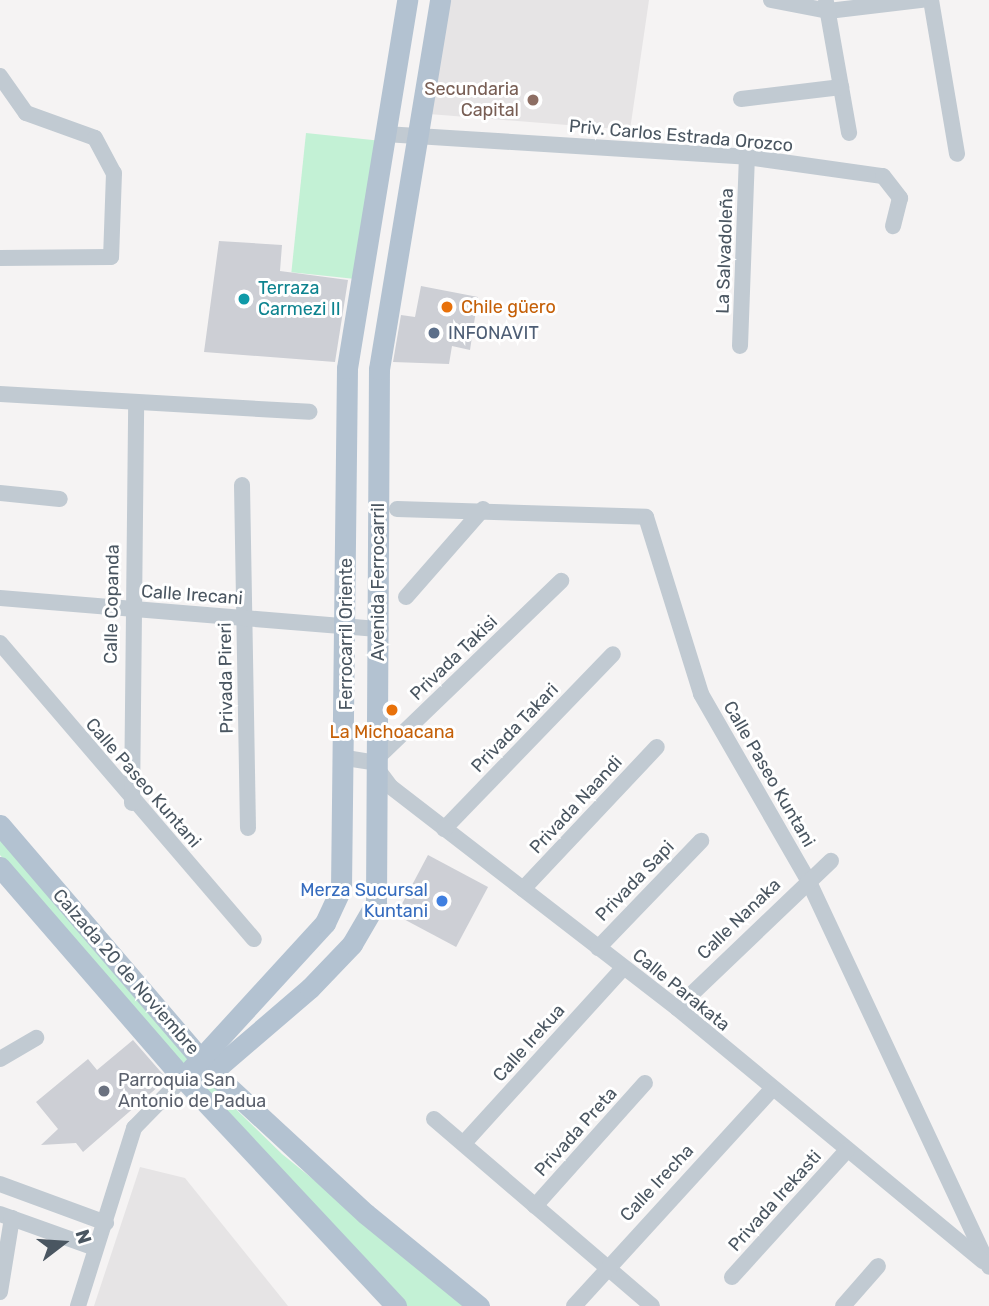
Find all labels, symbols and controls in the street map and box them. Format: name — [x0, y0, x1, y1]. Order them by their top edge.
place label: Secundaria Capital — [424, 79, 519, 122]
marker: Secundaria Capital — [525, 92, 541, 108]
street label: Priv. Carlos Estrada Orozco — [568, 115, 794, 157]
street label: La Salvadoleña — [712, 188, 738, 314]
place label: Terraza Carmezi II — [258, 278, 341, 320]
marker: Terraza Carmezi II — [236, 291, 252, 307]
place label: Chile güero — [461, 296, 556, 318]
marker: Chile güero — [439, 299, 455, 315]
place label: INFONAVIT — [448, 322, 539, 344]
marker: INFONAVIT — [426, 325, 442, 341]
street label: Avenida Ferrocarril — [367, 503, 389, 661]
street label: Calle Copanda — [100, 544, 124, 664]
street label: Ferrocarril Oriente — [335, 558, 357, 710]
street label: Calle Irecani — [140, 581, 244, 609]
street label: Privada Takisi — [406, 611, 502, 705]
street label: Privada Pireri — [214, 622, 238, 734]
street label: Privada Takari — [467, 679, 563, 777]
street label: Calle Paseo Kuntani — [718, 697, 820, 851]
marker: La Michoacana — [384, 702, 400, 718]
street label: Calle Paseo Kuntani — [81, 714, 205, 852]
place label: La Michoacana — [329, 721, 455, 743]
street label: Privada Naandi — [525, 752, 627, 858]
street label: Privada Sapi — [591, 836, 679, 926]
street label: Calle Nanaka — [693, 874, 785, 964]
place label: Merza Sucursal Kuntani — [300, 880, 428, 922]
street label: Calzada 20 de Noviembre — [48, 885, 204, 1059]
marker: Merza Sucursal Kuntani — [434, 893, 450, 909]
street label: Calle Parakata — [628, 944, 734, 1036]
street label: Calle Irekua — [489, 1000, 569, 1086]
place label: Parroquia San Antonio de Padua — [118, 1070, 266, 1112]
marker: Parroquia San Antonio de Padua — [96, 1083, 112, 1099]
street label: Privada Preta — [530, 1083, 622, 1181]
street label: Calle Irecha — [616, 1140, 698, 1226]
street label: Privada Irekasti — [724, 1146, 826, 1256]
north arrow — [28, 1208, 98, 1278]
text: N — [71, 1227, 97, 1247]

